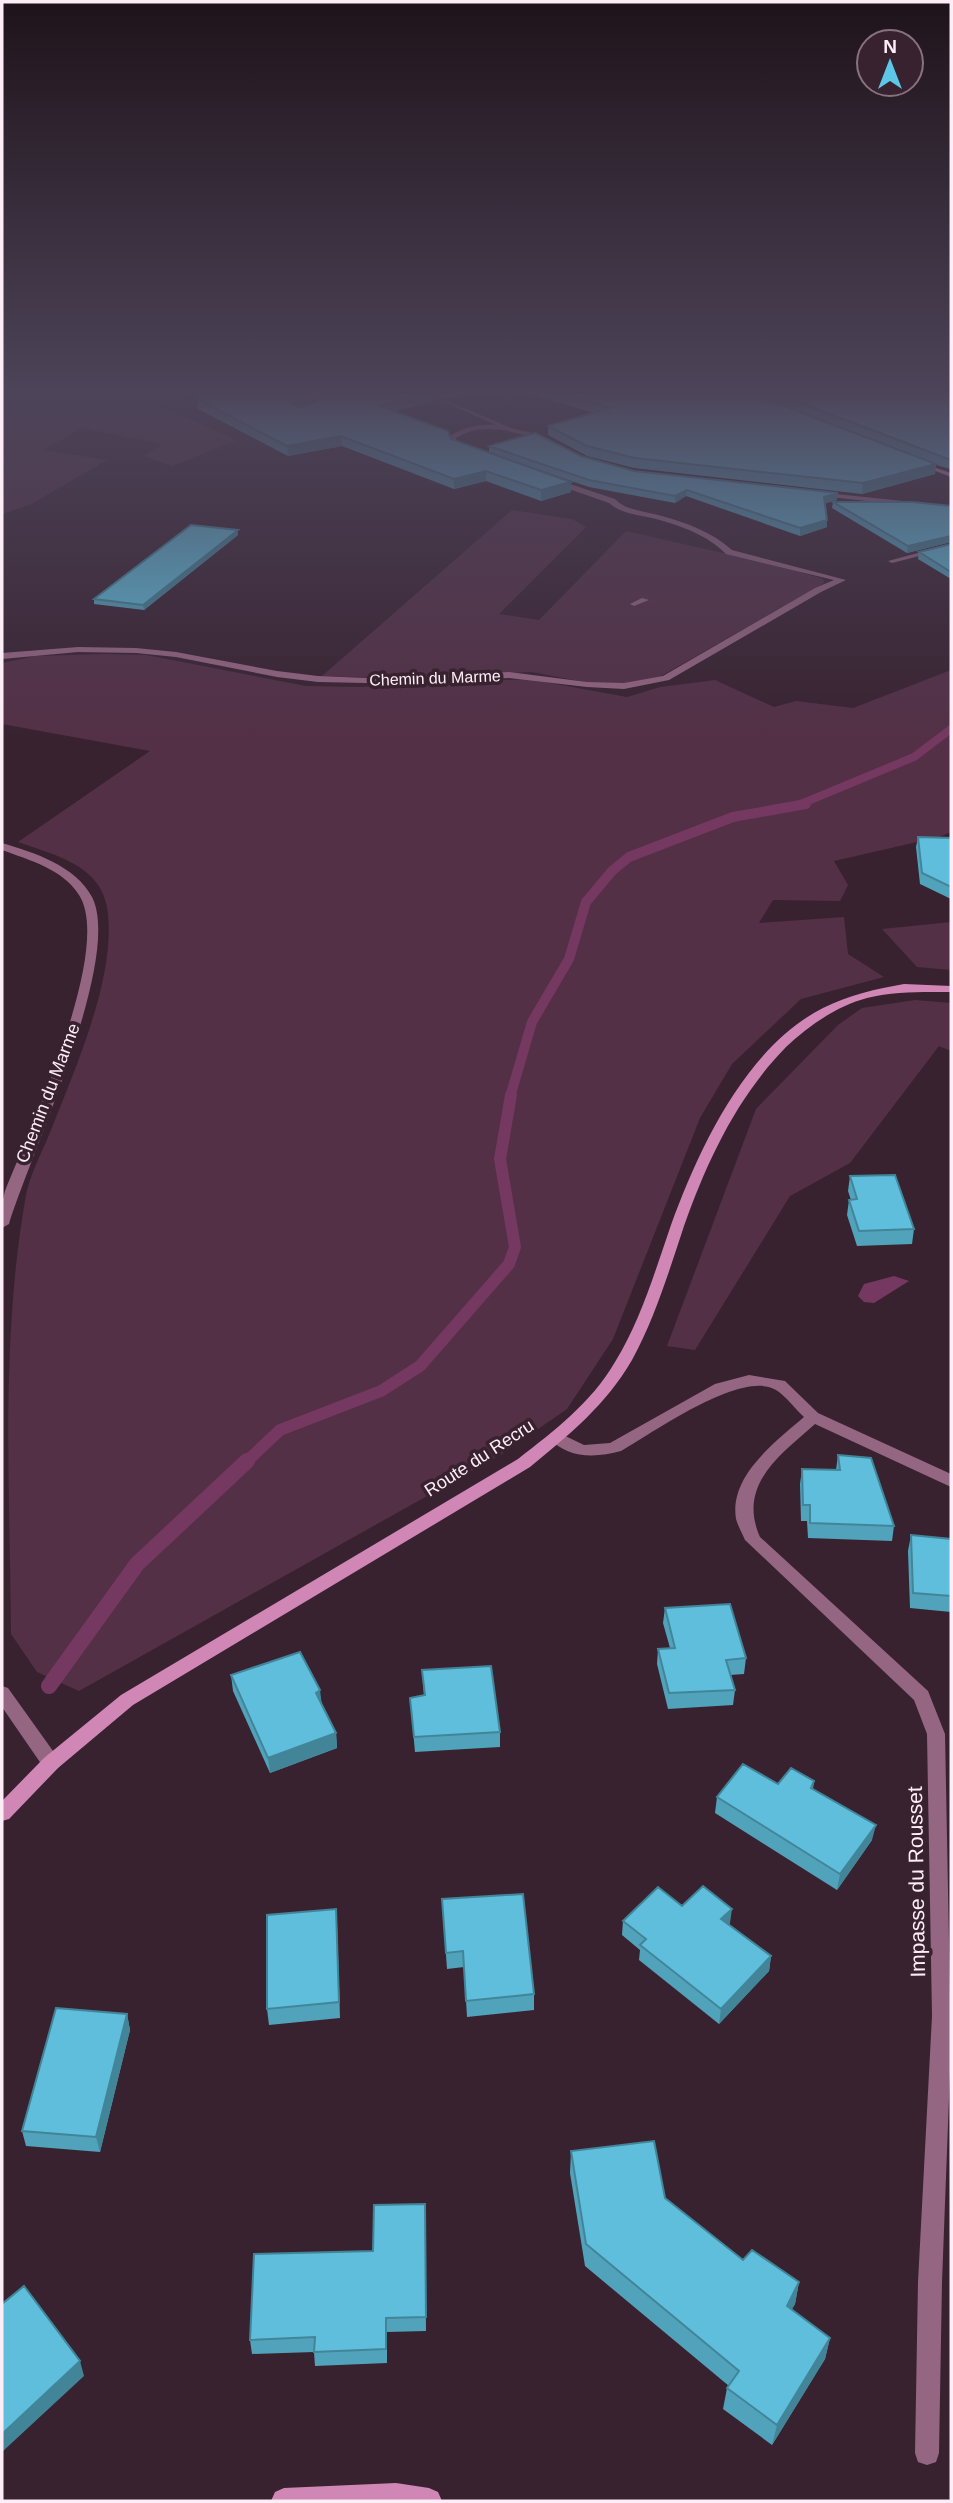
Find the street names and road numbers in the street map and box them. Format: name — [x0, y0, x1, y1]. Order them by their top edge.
street label: Chemin du Marme — [369, 667, 501, 689]
street label: Chemin du Marme — [12, 1020, 84, 1166]
street label: Route du Recru — [421, 1415, 537, 1501]
street label: Impasse du Rousset — [903, 1786, 929, 1978]

